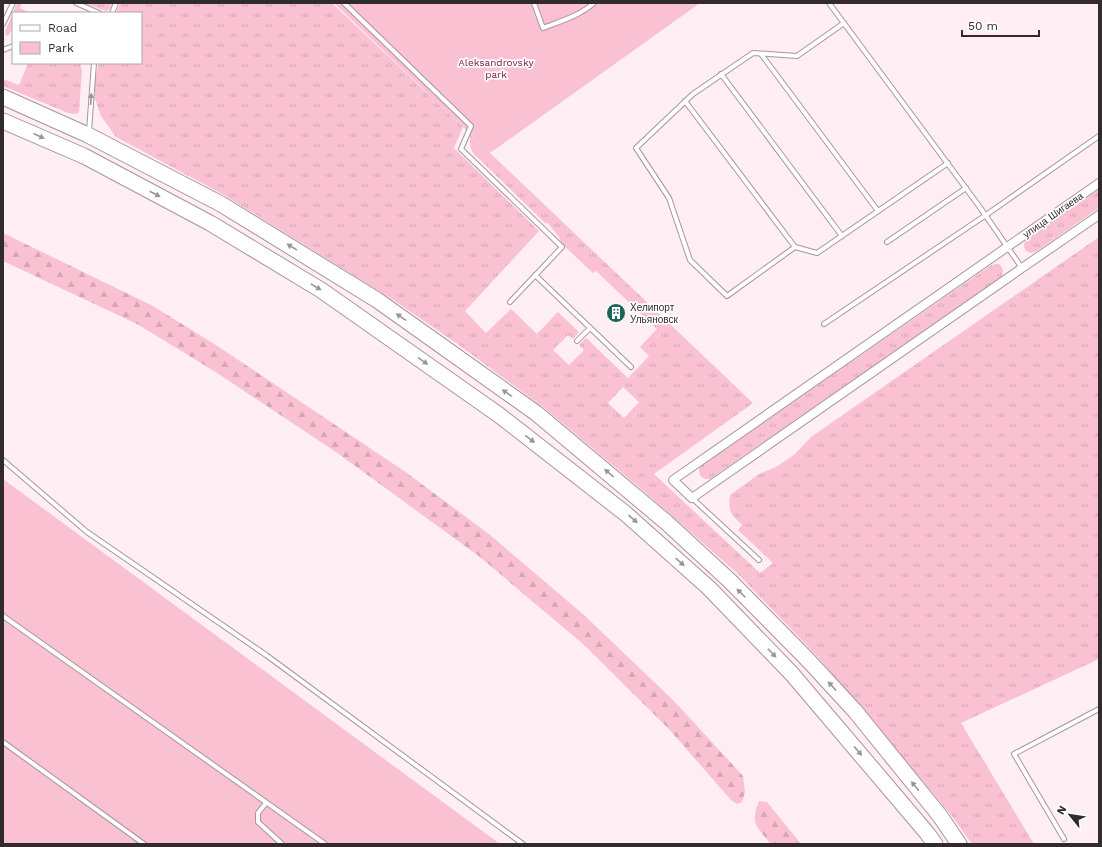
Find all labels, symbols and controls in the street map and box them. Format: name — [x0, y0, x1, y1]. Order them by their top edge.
legend — [12, 12, 142, 64]
scale bar — [962, 12, 1039, 38]
text: 50 m — [968, 19, 998, 33]
text: Road — [48, 21, 77, 35]
text: Park — [48, 41, 74, 55]
park label: Aleksandrovsky park — [458, 57, 535, 80]
one-way arrow — [87, 93, 94, 105]
one-way arrow — [33, 133, 44, 139]
street label: улица Шигаева — [1021, 190, 1086, 240]
one-way arrow — [149, 191, 161, 197]
one-way arrow — [287, 243, 297, 251]
one-way arrow — [310, 283, 322, 290]
building icon: Хелипорт Ульяновск — [605, 302, 627, 324]
place label: Хелипорт Ульяновск — [630, 302, 678, 325]
one-way arrow — [396, 313, 407, 321]
one-way arrow — [417, 357, 428, 365]
one-way arrow — [502, 388, 513, 397]
one-way arrow — [525, 435, 536, 444]
one-way arrow — [604, 469, 615, 478]
one-way arrow — [627, 515, 638, 524]
one-way arrow — [675, 557, 685, 566]
one-way arrow — [736, 588, 746, 597]
one-way arrow — [767, 648, 777, 658]
one-way arrow — [827, 681, 837, 691]
one-way arrow — [853, 746, 862, 756]
one-way arrow — [911, 780, 919, 791]
north arrow — [1050, 795, 1090, 835]
text: N — [1054, 803, 1069, 817]

